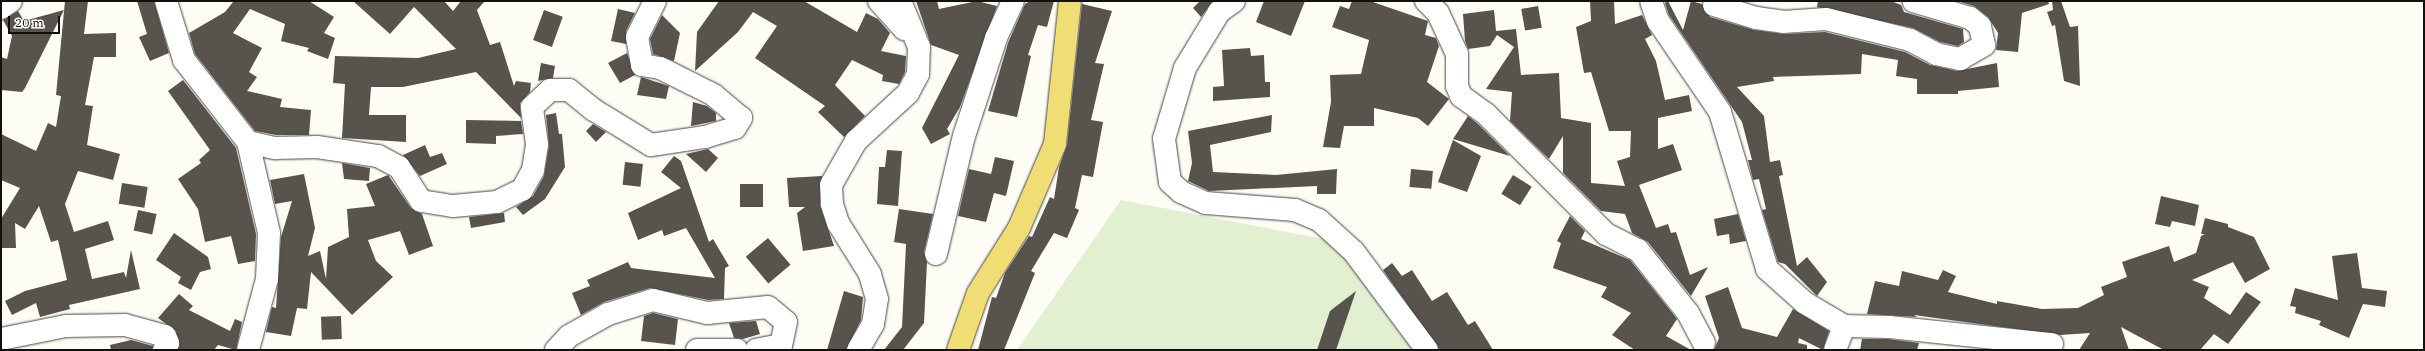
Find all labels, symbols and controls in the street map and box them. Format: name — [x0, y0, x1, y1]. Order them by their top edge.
scale bar — [10, 8, 62, 34]
text: 20 m — [15, 15, 44, 30]

